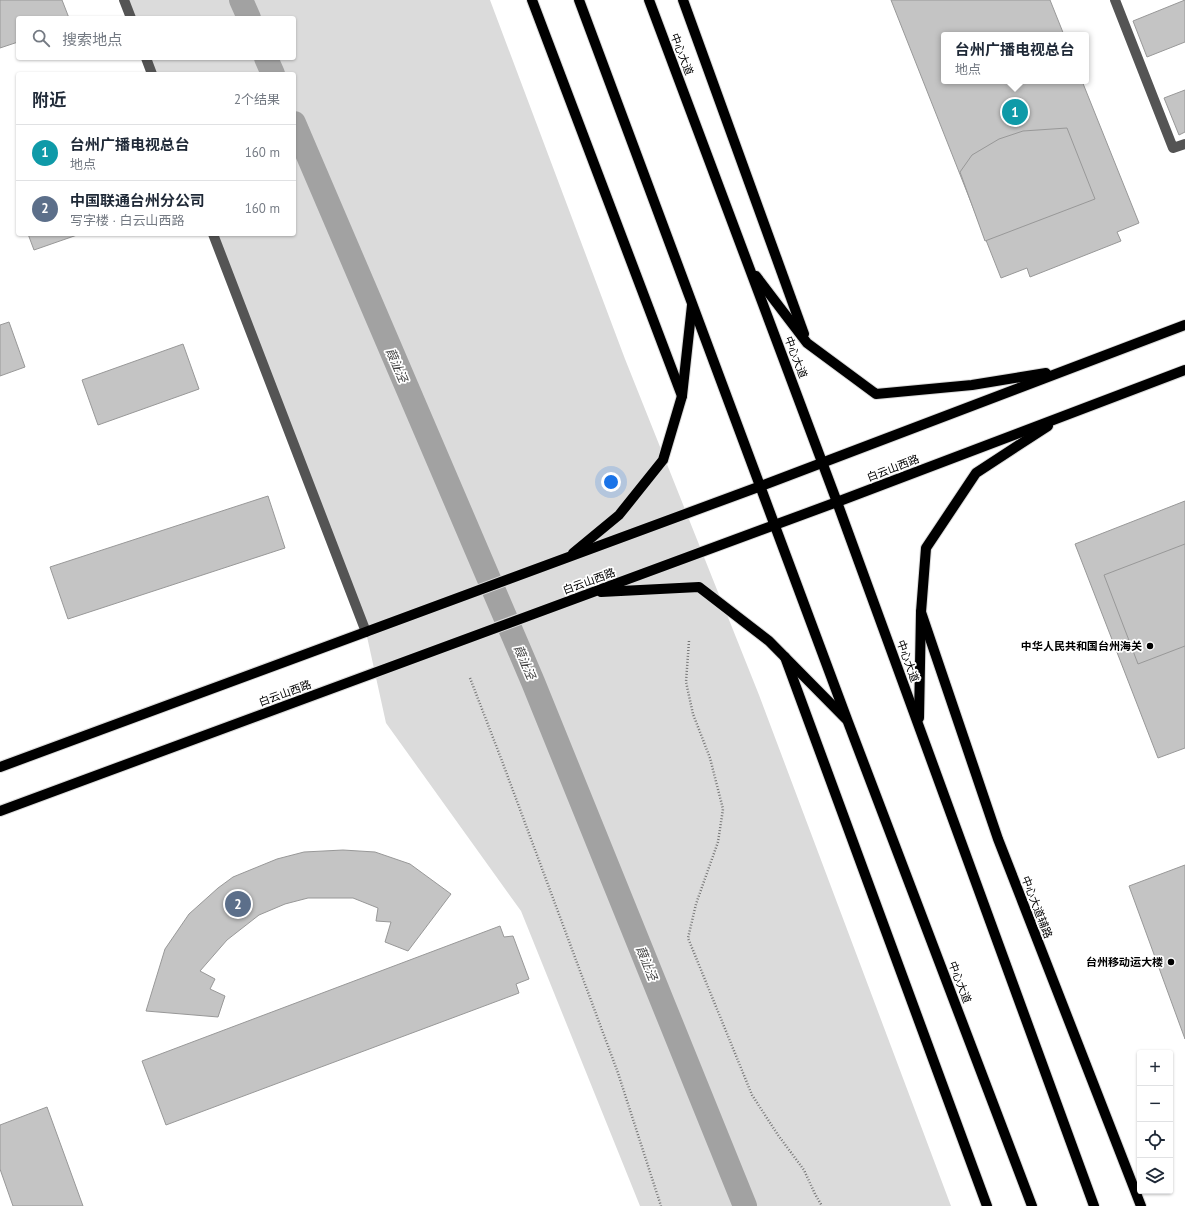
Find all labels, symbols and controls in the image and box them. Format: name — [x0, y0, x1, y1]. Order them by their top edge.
search box — [16, 16, 296, 60]
icon: search — [30, 27, 52, 49]
text: 搜索地点 — [62, 30, 122, 49]
street label: 中心大道 — [668, 31, 696, 77]
popup — [941, 32, 1089, 84]
text: 台州广播电视总台 — [955, 40, 1075, 59]
text: 地点 — [955, 61, 981, 78]
text: 附近 — [32, 89, 66, 111]
text: 2个结果 — [234, 91, 280, 108]
pin: 1 — [1002, 97, 1028, 127]
text: 台州广播电视总台 — [70, 135, 190, 154]
text: 1 — [41, 144, 49, 161]
text: 160 m — [245, 144, 280, 161]
text: 地点 — [70, 156, 96, 173]
text: 中国联通台州分公司 — [70, 191, 205, 210]
text: 2 — [41, 200, 49, 217]
text: 160 m — [245, 200, 280, 217]
text: 写字楼 · 白云山西路 — [70, 212, 184, 229]
street label: 中心大道 — [782, 334, 810, 380]
water label: 葭沚泾 — [383, 345, 411, 385]
street label: 白云山西路 — [865, 452, 921, 484]
your location — [601, 472, 621, 492]
street label: 白云山西路 — [561, 565, 617, 597]
street label: 中心大道 — [894, 638, 922, 684]
place label: 中华人民共和国台州海关 — [1021, 639, 1142, 653]
marker: 中华人民共和国台州海关 — [1145, 641, 1155, 651]
water label: 葭沚泾 — [511, 642, 539, 682]
street label: 白云山西路 — [257, 677, 313, 709]
street label: 中心大道辅路 — [1019, 874, 1055, 940]
pin: 2 — [225, 889, 251, 919]
water label: 葭沚泾 — [633, 943, 661, 983]
place label: 台州移动运大楼 — [1086, 955, 1163, 969]
marker: 台州移动运大楼 — [1166, 957, 1176, 967]
street label: 中心大道 — [946, 959, 974, 1005]
map controls — [1137, 1050, 1173, 1194]
button: + — [1137, 1050, 1173, 1086]
button: − — [1137, 1086, 1173, 1122]
button: locate — [1137, 1122, 1173, 1158]
button: layers — [1137, 1158, 1173, 1194]

